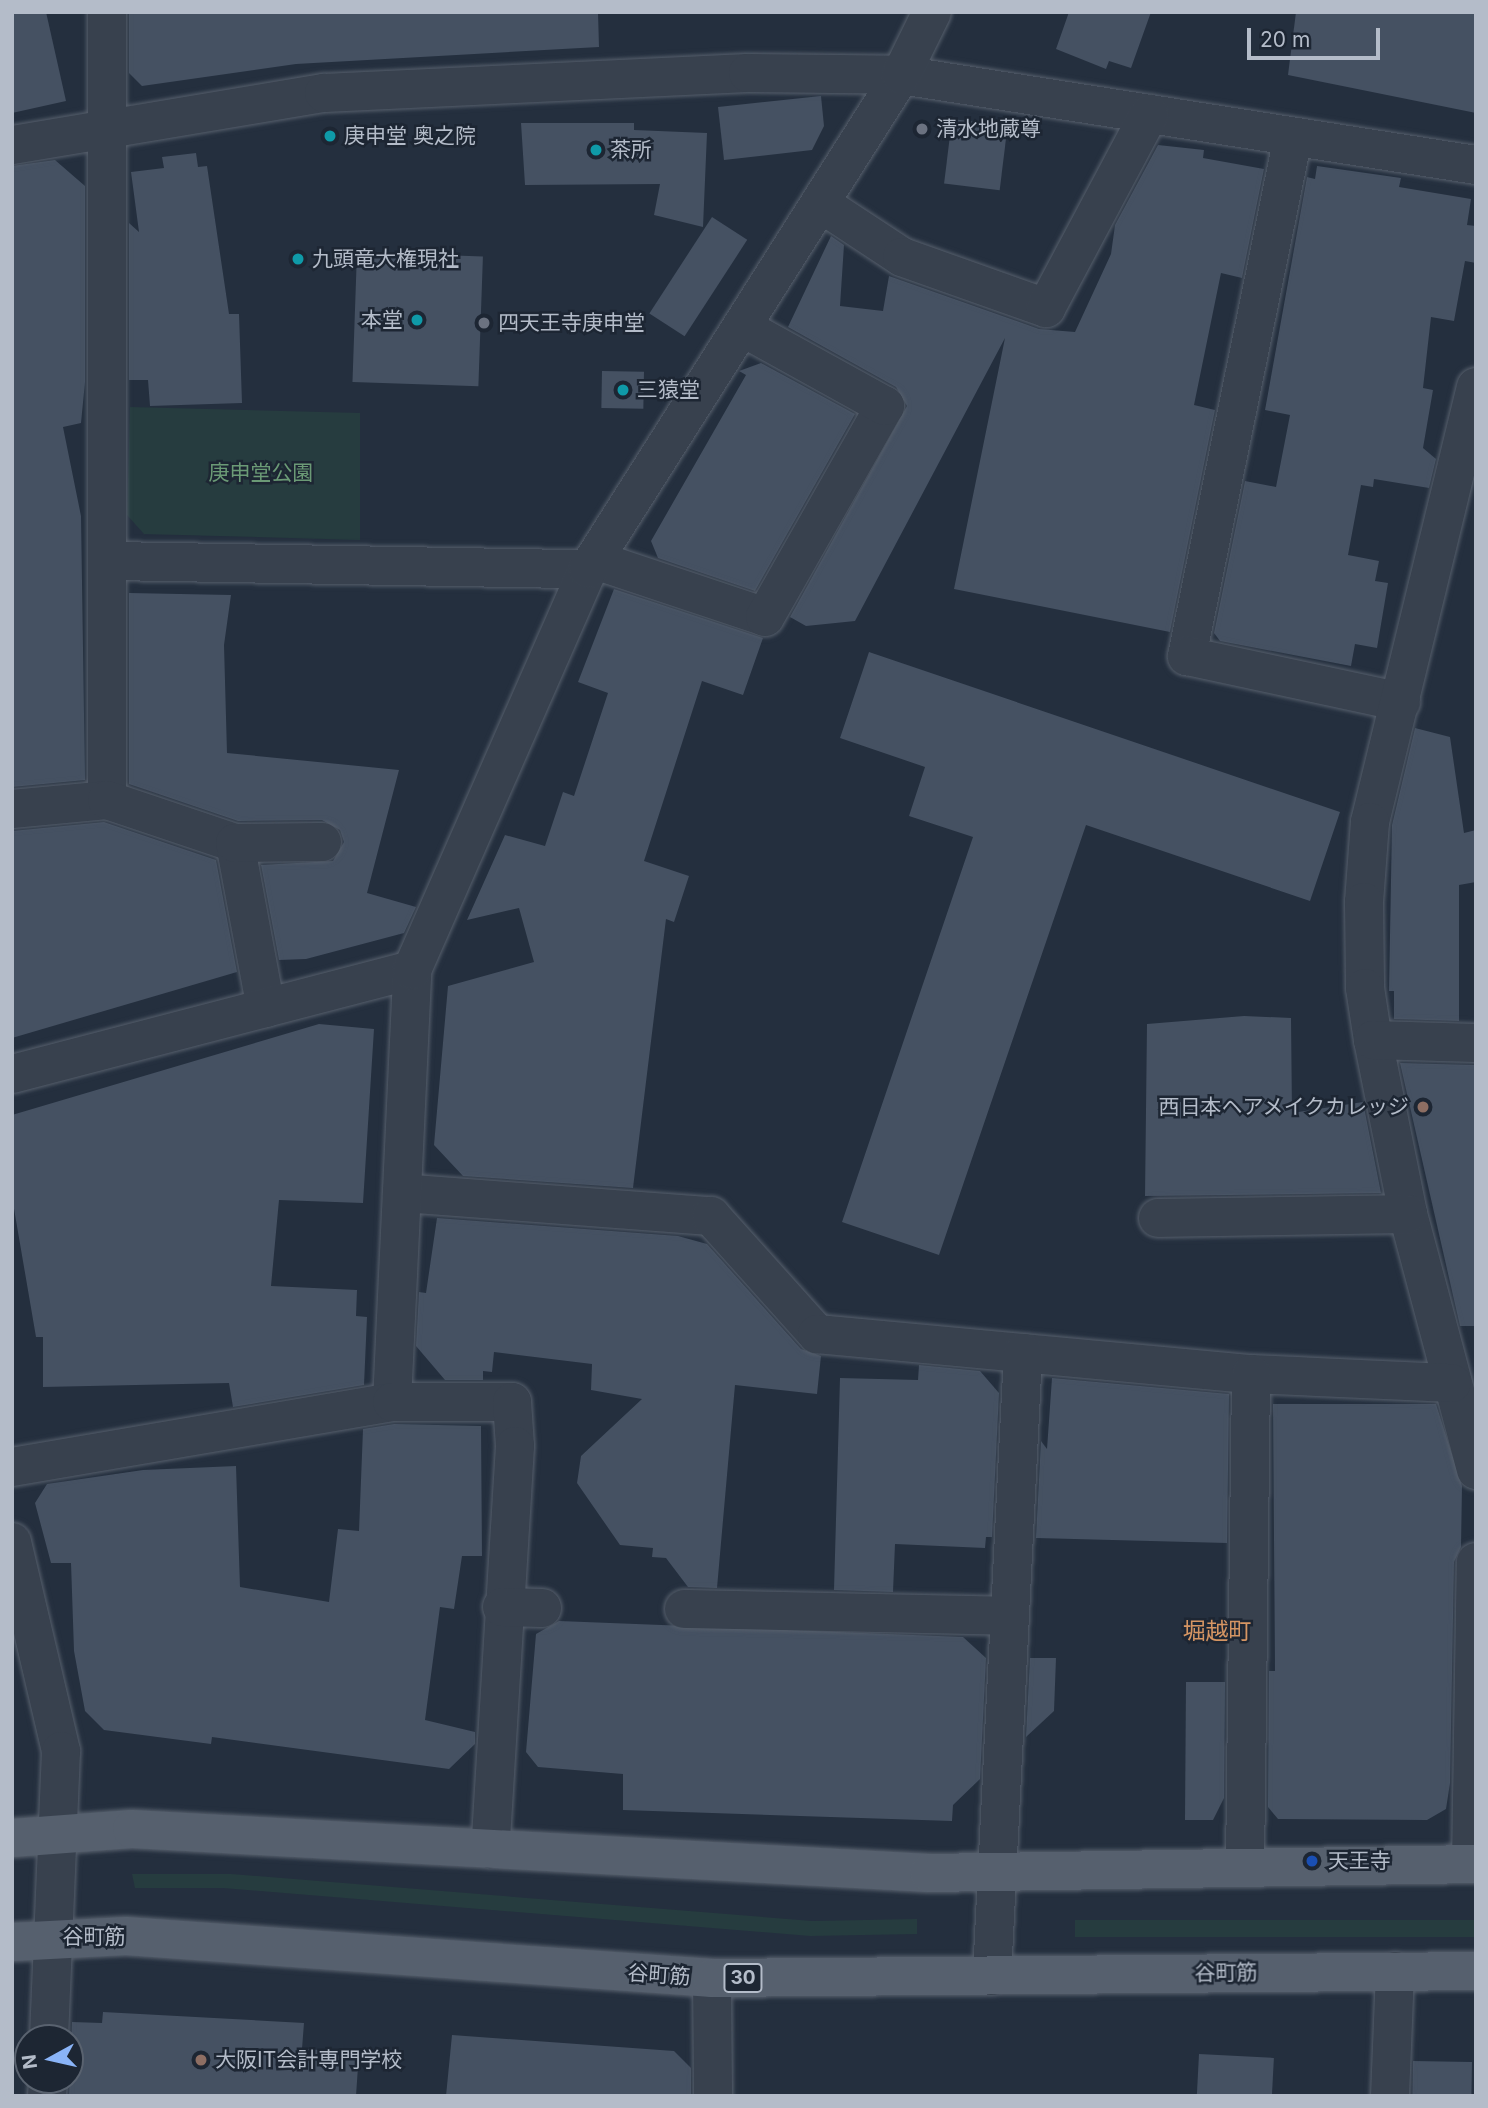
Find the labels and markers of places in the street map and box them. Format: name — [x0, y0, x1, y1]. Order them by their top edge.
place label: 清水地蔵尊 — [936, 116, 1041, 142]
marker: 清水地蔵尊 — [914, 121, 930, 137]
place label: 庚申堂 奥之院 — [344, 123, 476, 149]
marker: 庚申堂 奥之院 — [322, 128, 338, 144]
place label: 茶所 — [610, 137, 652, 163]
marker: 茶所 — [588, 142, 604, 158]
place label: 九頭竜大権現社 — [312, 246, 459, 272]
marker: 九頭竜大権現社 — [290, 251, 306, 267]
place label: 本堂 — [361, 307, 403, 333]
place label: 四天王寺庚申堂 — [498, 310, 645, 336]
marker: 本堂 — [409, 312, 425, 328]
marker: 四天王寺庚申堂 — [476, 315, 492, 331]
place label: 三猿堂 — [637, 377, 700, 403]
marker: 三猿堂 — [615, 382, 631, 398]
place label: 西日本ヘアメイクカレッジ — [1157, 1094, 1409, 1120]
marker: 西日本ヘアメイクカレッジ — [1415, 1099, 1431, 1115]
place label: 天王寺 — [1328, 1848, 1391, 1874]
marker: 天王寺 — [1302, 1851, 1322, 1871]
place label: 大阪IT会計専門学校 — [215, 2047, 402, 2073]
marker: 大阪IT会計専門学校 — [193, 2052, 209, 2068]

